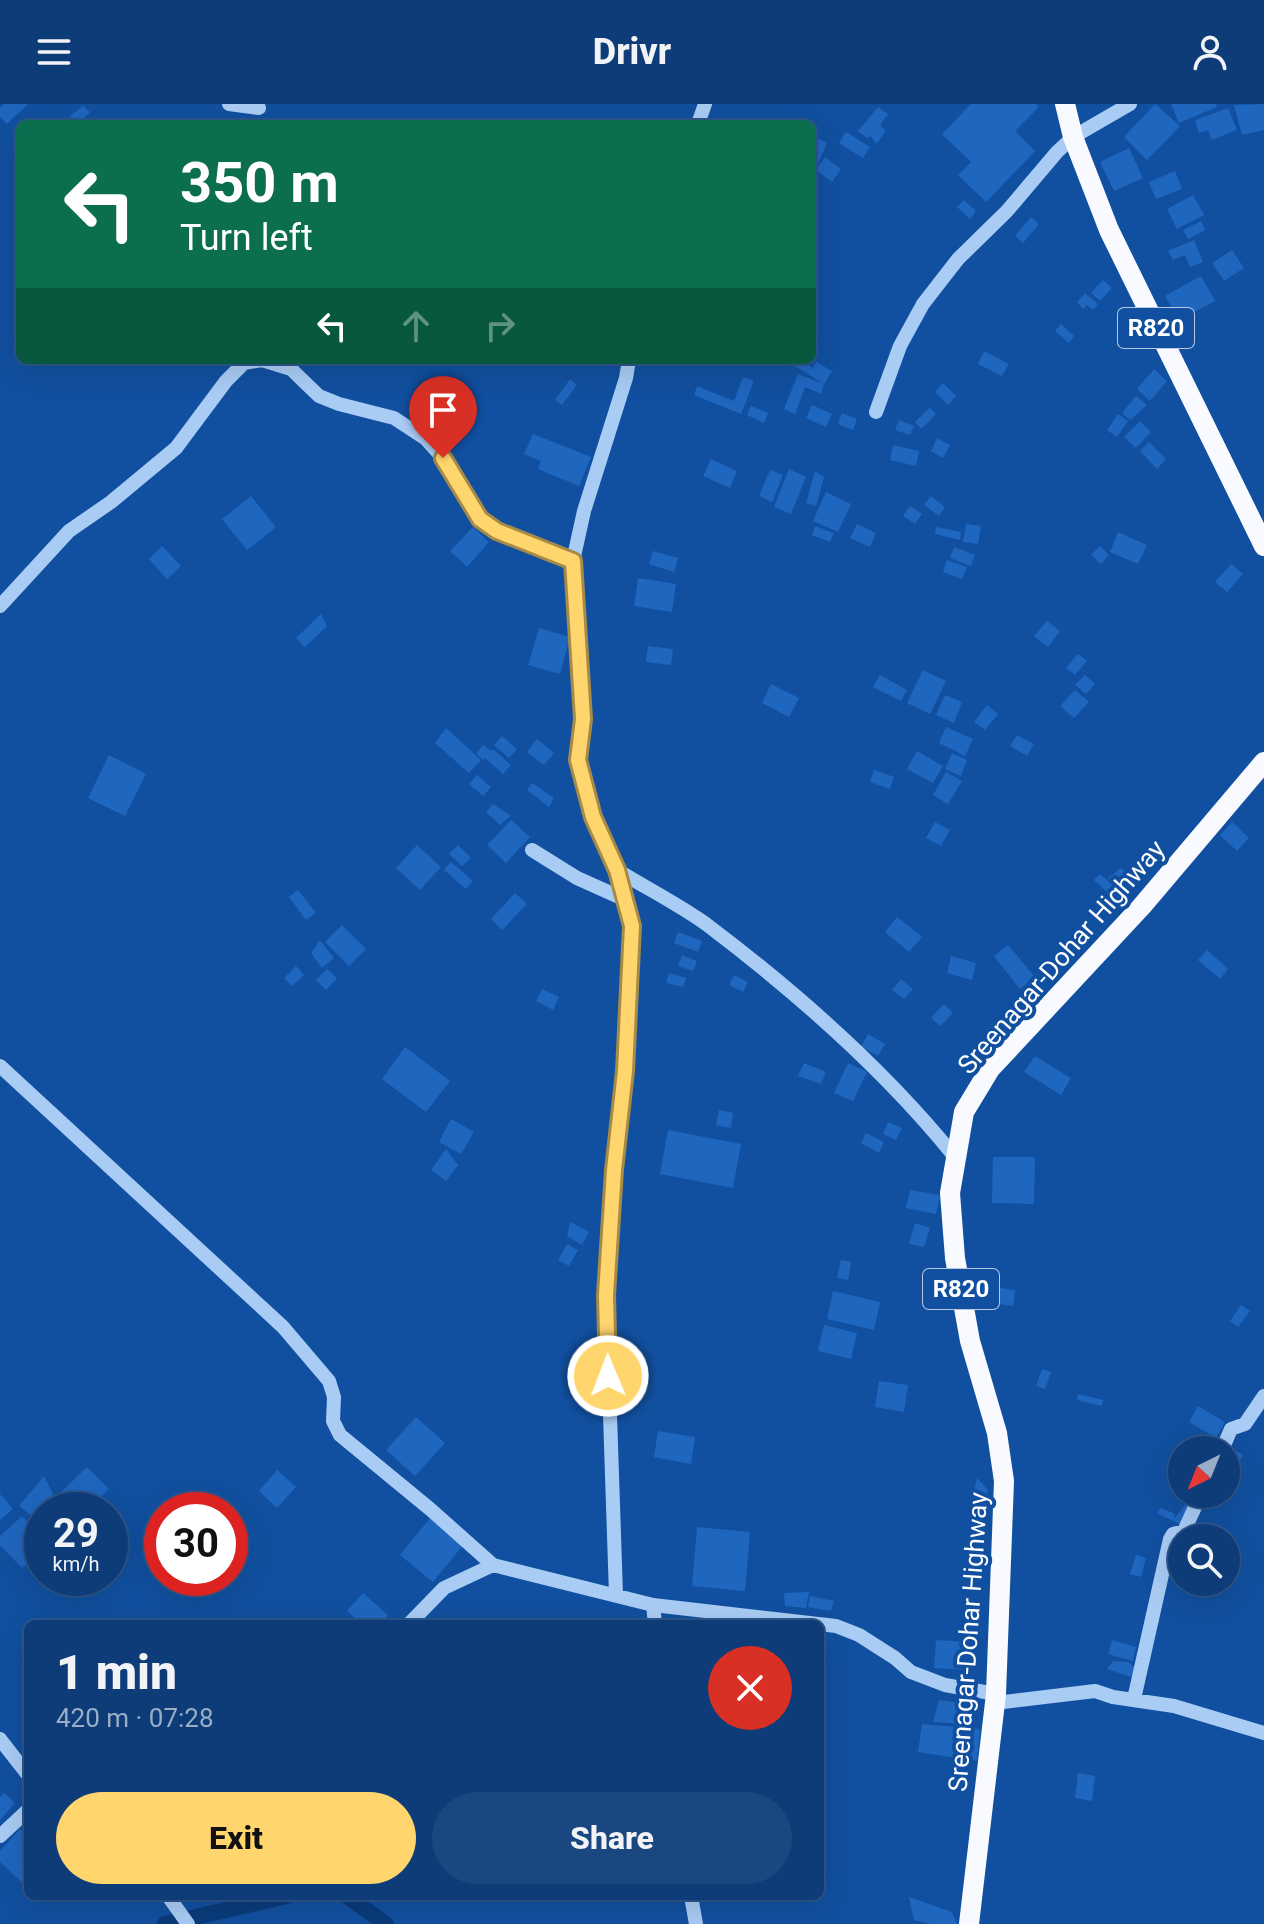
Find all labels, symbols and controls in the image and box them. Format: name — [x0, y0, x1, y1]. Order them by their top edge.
icon: menu — [32, 30, 76, 74]
icon: person — [1188, 30, 1232, 74]
text: Drivr — [593, 31, 671, 73]
text: 350 m — [180, 150, 339, 216]
icon: left — [48, 152, 152, 256]
text: Turn left — [180, 217, 313, 259]
icon: left — [310, 304, 354, 348]
icon: ahead — [394, 304, 438, 348]
icon: right — [478, 304, 522, 348]
road number: R820 — [1118, 308, 1194, 348]
pin — [409, 376, 477, 458]
icon: arrive — [421, 388, 465, 432]
street label: Sreenagar-Dohar Highway — [951, 834, 1171, 1080]
road number: R820 — [923, 1269, 999, 1309]
position arrow — [566, 1334, 650, 1418]
north arrow — [1168, 1436, 1240, 1508]
map controls — [1168, 1436, 1240, 1596]
street label: Sreenagar-Dohar Highway — [943, 1491, 993, 1793]
speed limit sign: 30 — [144, 1492, 248, 1596]
text: 29 — [53, 1510, 99, 1557]
button: search — [1168, 1524, 1240, 1596]
text: km/h — [53, 1552, 99, 1576]
text: 1 min — [56, 1644, 177, 1701]
button: close — [708, 1646, 792, 1730]
text: 420 m · 07:28 — [56, 1703, 214, 1733]
button: Exit — [56, 1792, 416, 1884]
button: Share — [432, 1792, 792, 1884]

